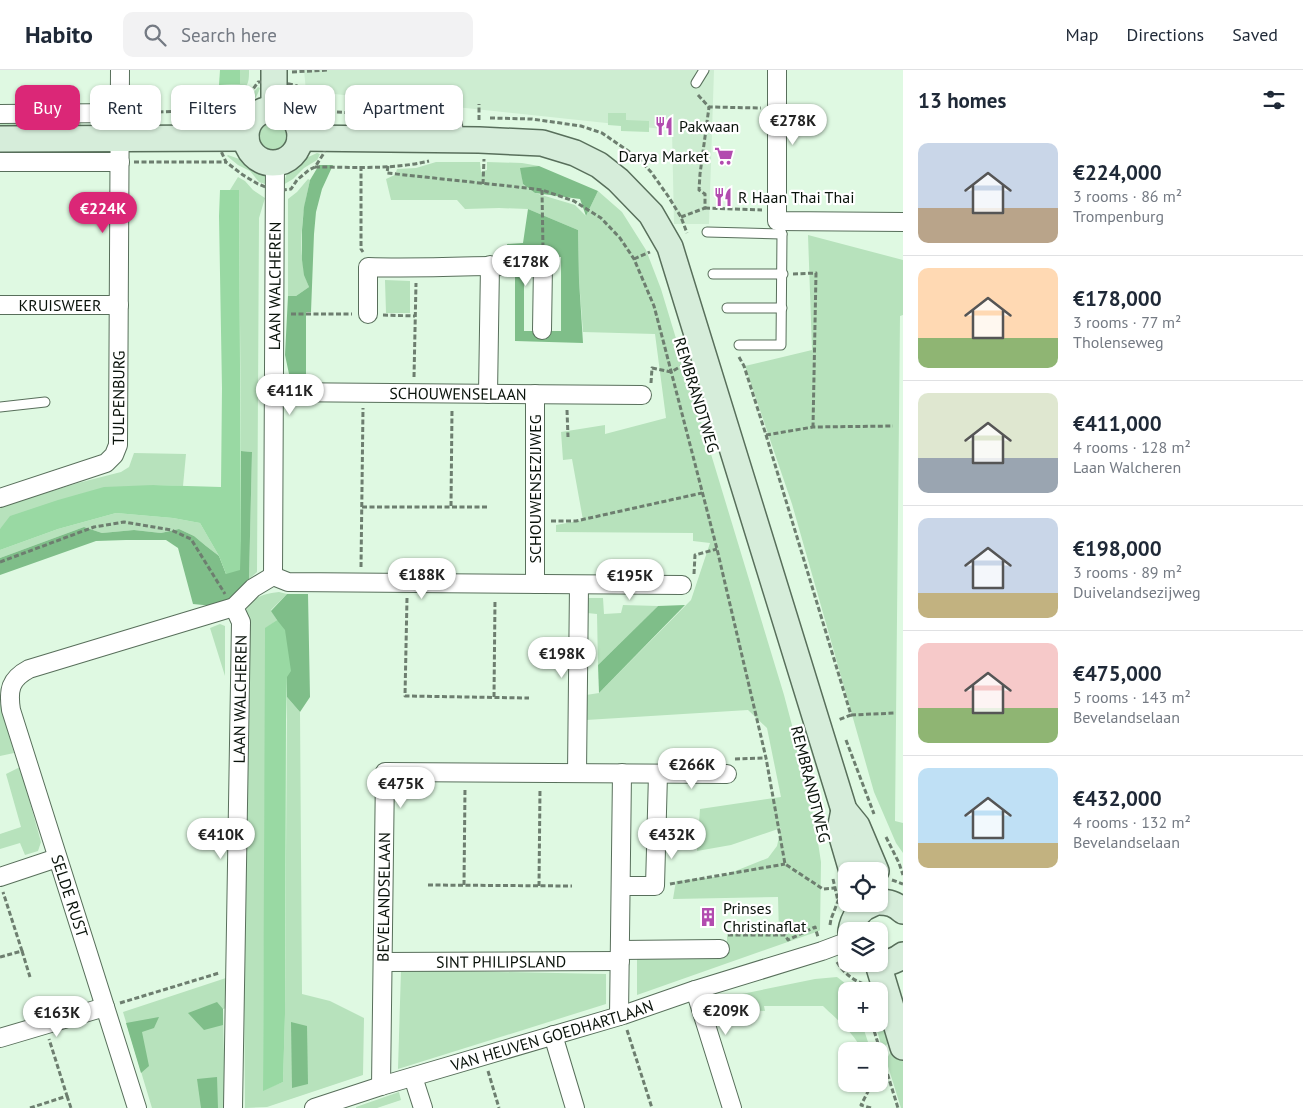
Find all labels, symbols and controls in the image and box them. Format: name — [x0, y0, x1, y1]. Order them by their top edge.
search box — [123, 12, 473, 57]
text: Habito — [25, 19, 93, 50]
icon: search — [141, 21, 169, 49]
text: Search here — [181, 23, 277, 47]
text: Map — [1066, 23, 1098, 46]
text: Directions — [1126, 23, 1204, 46]
text: Saved — [1232, 23, 1278, 46]
chip: Buy — [15, 85, 80, 130]
chip: Rent — [90, 85, 161, 130]
chip: Filters — [171, 85, 255, 130]
chip: New — [265, 85, 335, 130]
chip: Apartment — [345, 85, 463, 130]
icon: filters — [1260, 86, 1288, 114]
text: 13 homes — [918, 87, 1006, 114]
pin: €278K — [758, 104, 828, 146]
text: €278K — [770, 110, 816, 130]
restaurant icon: Pakwaan — [653, 115, 675, 137]
place label: Pakwaan — [679, 116, 739, 136]
supermarket icon: Darya Market — [713, 145, 735, 167]
place label: Darya Market — [618, 146, 710, 166]
text: €224,000 — [1073, 159, 1162, 186]
icon: home — [958, 163, 1018, 223]
restaurant icon: R Haan Thai Thai — [712, 186, 734, 208]
text: 3 rooms · 86 m² — [1073, 186, 1182, 206]
place label: R Haan Thai Thai — [738, 187, 854, 207]
pin: €224K — [68, 191, 138, 234]
text: €224K — [80, 198, 126, 218]
text: Trompenburg — [1073, 206, 1164, 226]
street label: LAAN WALCHEREN — [264, 222, 285, 350]
pin: €178K — [491, 244, 561, 287]
text: €178K — [503, 251, 549, 271]
text: €178,000 — [1073, 285, 1162, 312]
icon: home — [958, 288, 1018, 348]
street label: KRUISWEER — [19, 295, 101, 315]
text: 3 rooms · 77 m² — [1073, 312, 1181, 332]
text: Tholenseweg — [1073, 332, 1164, 352]
street label: REMBRANDTWEG — [670, 335, 724, 455]
street label: TULPENBURG — [108, 350, 129, 445]
pin: €411K — [255, 374, 325, 416]
text: €411K — [267, 380, 313, 400]
street label: SCHOUWENSELAAN — [389, 383, 527, 404]
text: €411,000 — [1073, 410, 1162, 437]
icon: home — [958, 413, 1018, 473]
street label: SCHOUWENSEZIJWEG — [525, 414, 545, 564]
text: 4 rooms · 128 m² — [1073, 437, 1191, 457]
text: Laan Walcheren — [1073, 457, 1181, 477]
text: €198,000 — [1073, 535, 1162, 562]
icon: home — [958, 538, 1018, 598]
pin: €188K — [387, 558, 457, 600]
pin: €195K — [595, 558, 665, 601]
text: 3 rooms · 89 m² — [1073, 562, 1182, 582]
text: €188K — [399, 564, 445, 584]
text: €195K — [607, 565, 653, 585]
text: Duivelandsezijweg — [1073, 582, 1201, 602]
street label: LAAN WALCHEREN — [229, 635, 251, 764]
pin: €198K — [527, 636, 597, 679]
text: €198K — [539, 643, 585, 663]
text: €475,000 — [1073, 660, 1162, 687]
icon: home — [958, 663, 1018, 723]
text: 5 rooms · 143 m² — [1073, 687, 1191, 707]
text: Bevelandselaan — [1073, 707, 1180, 727]
street label: REMBRANDTWEG — [787, 724, 835, 844]
pin: €266K — [657, 748, 727, 790]
text: €266K — [669, 754, 715, 774]
pin: €475K — [366, 766, 436, 809]
text: €475K — [378, 773, 424, 793]
text: €432,000 — [1073, 785, 1162, 812]
icon: home — [958, 788, 1018, 848]
text: 4 rooms · 132 m² — [1073, 812, 1191, 832]
pin: €410K — [186, 818, 256, 860]
pin: €432K — [637, 818, 707, 860]
text: €410K — [198, 824, 244, 844]
text: €432K — [649, 824, 695, 844]
street label: BEVELANDSELAAN — [373, 832, 394, 962]
text: Bevelandselaan — [1073, 832, 1180, 852]
street label: SELDE RUST — [47, 852, 93, 940]
map controls — [838, 862, 888, 1092]
button: locate — [838, 862, 888, 912]
place label: Prinses Christinaflat — [723, 898, 807, 936]
building icon: Prinses Christinaflat — [697, 906, 719, 928]
button: layers — [838, 922, 888, 972]
street label: SINT PHILIPSLAND — [436, 951, 566, 972]
button: + — [838, 982, 888, 1032]
pin: €209K — [691, 994, 761, 1036]
street label: VAN HEUVEN GOEDHARTLAAN — [447, 995, 656, 1075]
pin: €163K — [22, 996, 92, 1038]
text: €209K — [703, 1000, 749, 1020]
text: €163K — [34, 1002, 80, 1022]
button: − — [838, 1042, 888, 1092]

